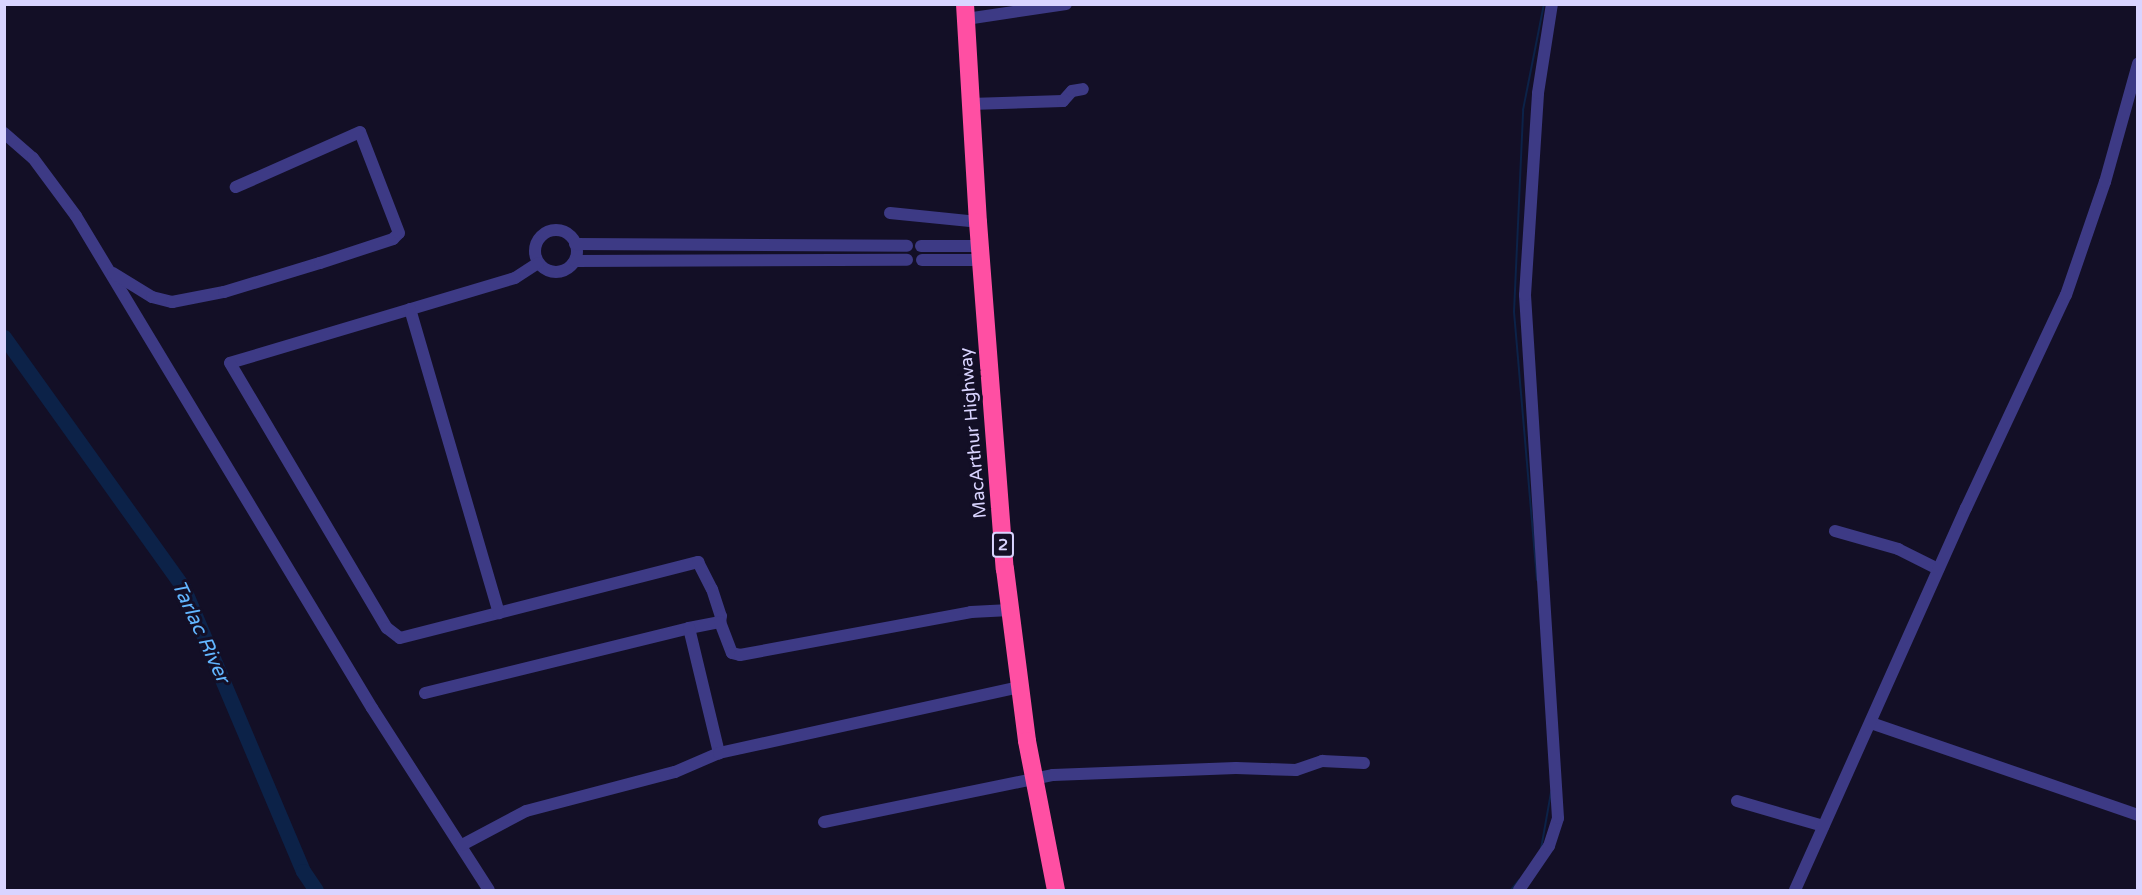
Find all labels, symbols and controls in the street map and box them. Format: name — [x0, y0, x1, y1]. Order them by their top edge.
street label: MacArthur Highway — [955, 347, 991, 519]
road number: 2 — [991, 532, 1015, 558]
water label: Tarlac River — [166, 577, 234, 687]

